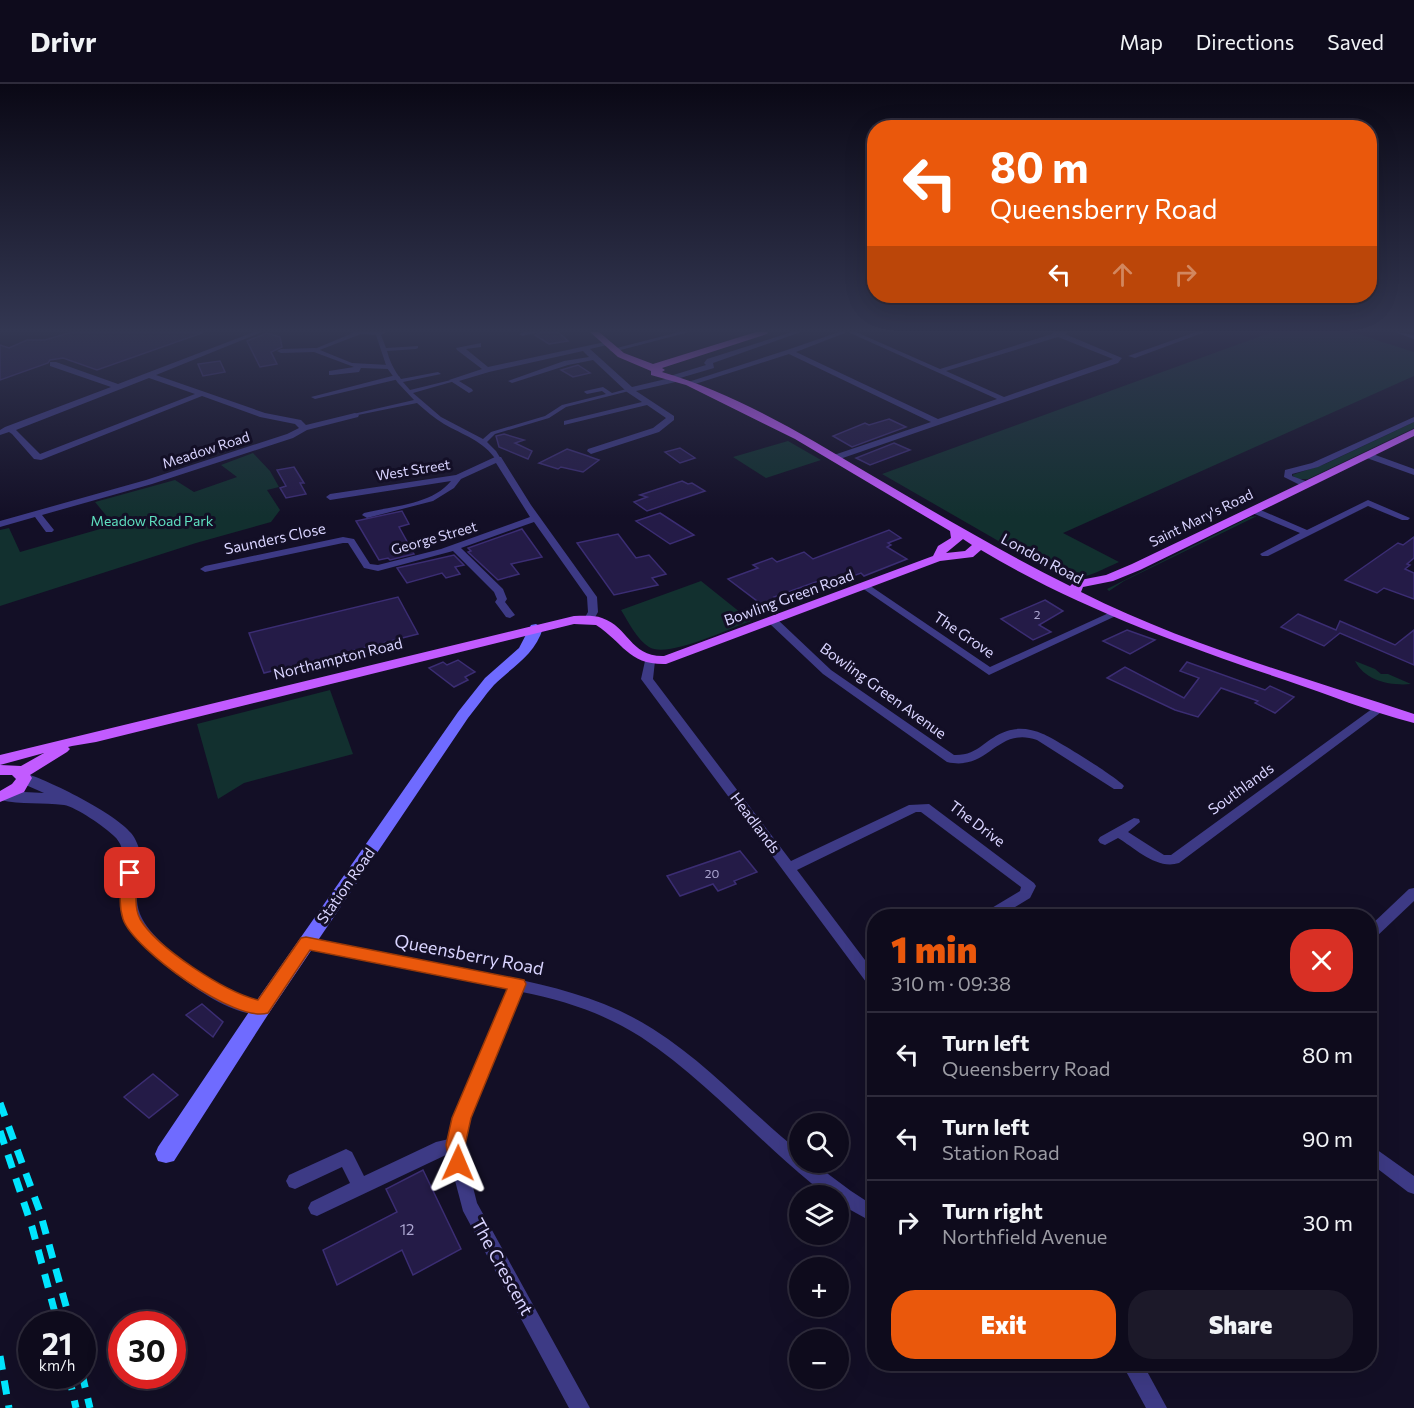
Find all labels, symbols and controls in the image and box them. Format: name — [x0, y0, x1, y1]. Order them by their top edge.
text: Drivr — [30, 24, 97, 58]
text: Map — [1120, 29, 1163, 54]
text: Directions — [1196, 29, 1294, 54]
text: Saved — [1327, 29, 1384, 54]
text: 80 m — [990, 140, 1089, 192]
icon: left — [891, 144, 969, 222]
text: Queensberry Road — [990, 192, 1217, 225]
icon: left — [1043, 258, 1076, 291]
icon: ahead — [1106, 258, 1139, 291]
icon: right — [1169, 258, 1202, 291]
street label: Meadow Road — [160, 427, 252, 472]
street label: West Street — [375, 455, 452, 484]
street label: Saint Mary's Road — [1146, 485, 1256, 550]
park label: Meadow Road Park — [91, 512, 214, 529]
street label: George Street — [389, 517, 479, 558]
street label: Saunders Close — [222, 518, 327, 558]
street label: London Road — [998, 529, 1087, 587]
street label: Bowling Green Road — [721, 565, 856, 629]
street label: The Grove — [931, 607, 999, 661]
house number: 2 — [1034, 607, 1041, 621]
street label: Northampton Road — [271, 633, 404, 683]
street label: Bowling Green Avenue — [817, 638, 950, 742]
street label: Southlands — [1204, 758, 1277, 818]
street label: Headlands — [727, 788, 785, 856]
street label: The Drive — [946, 796, 1009, 850]
street label: Station Road — [313, 844, 378, 927]
pin — [104, 847, 155, 898]
icon: arrive — [113, 856, 146, 889]
house number: 20 — [705, 866, 719, 880]
text: 1 min — [891, 926, 977, 970]
street label: Queensberry Road — [393, 929, 546, 979]
button: close — [1290, 929, 1353, 992]
text: 310 m · 09:38 — [891, 971, 1011, 995]
text: Turn left — [942, 1029, 1029, 1056]
icon: left — [891, 1038, 924, 1071]
text: 80 m — [1302, 1041, 1353, 1068]
text: Queensberry Road — [942, 1056, 1110, 1080]
map controls — [789, 1113, 849, 1389]
button: search — [789, 1113, 849, 1173]
text: Turn left — [942, 1113, 1029, 1140]
icon: left — [891, 1122, 924, 1155]
text: 90 m — [1302, 1125, 1353, 1152]
position arrow — [426, 1131, 490, 1195]
text: Station Road — [942, 1140, 1059, 1164]
button: layers — [789, 1185, 849, 1245]
text: Turn right — [942, 1197, 1043, 1224]
icon: right — [891, 1206, 924, 1239]
text: 30 m — [1303, 1209, 1353, 1236]
street label: The Crescent — [467, 1214, 539, 1319]
house number: 12 — [400, 1220, 414, 1238]
text: Northfield Avenue — [942, 1224, 1107, 1248]
button: + — [789, 1257, 849, 1317]
button: Exit — [891, 1290, 1116, 1359]
button: Share — [1128, 1290, 1353, 1359]
speed limit sign: 30 — [108, 1311, 186, 1389]
text: 21 — [42, 1324, 72, 1361]
button: − — [789, 1329, 849, 1389]
text: km/h — [39, 1356, 75, 1374]

